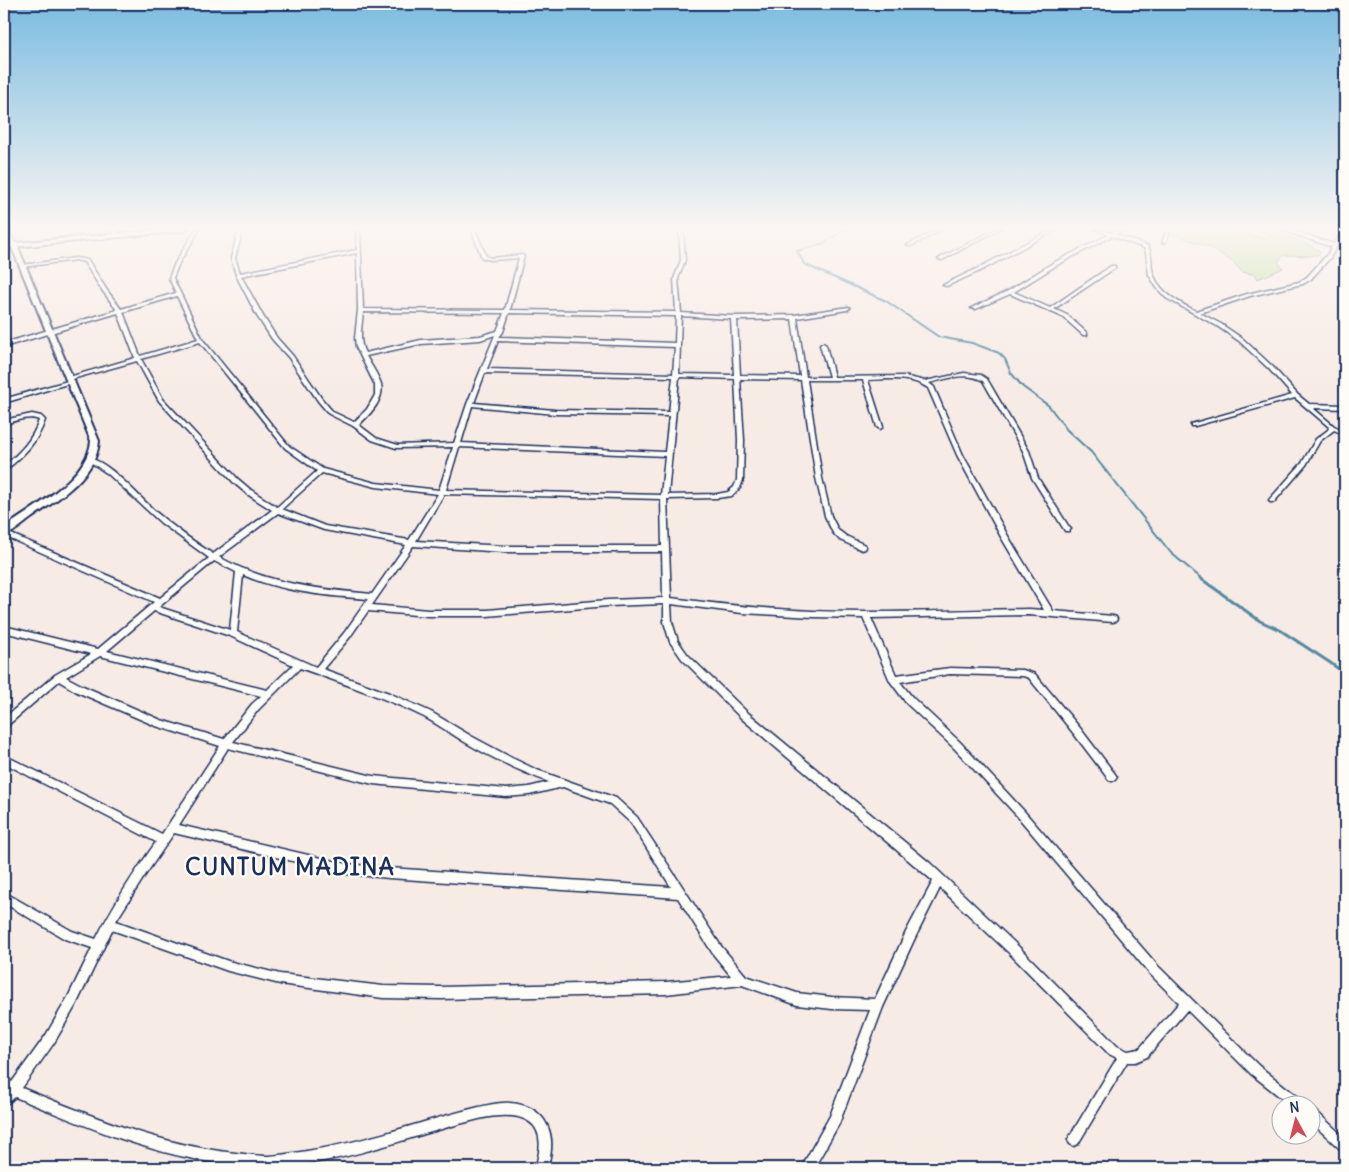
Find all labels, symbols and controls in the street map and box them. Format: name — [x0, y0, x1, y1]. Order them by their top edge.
district label: CUNTUM MADINA — [185, 851, 395, 881]
north arrow — [1272, 1094, 1322, 1144]
text: N — [1289, 1098, 1300, 1117]

